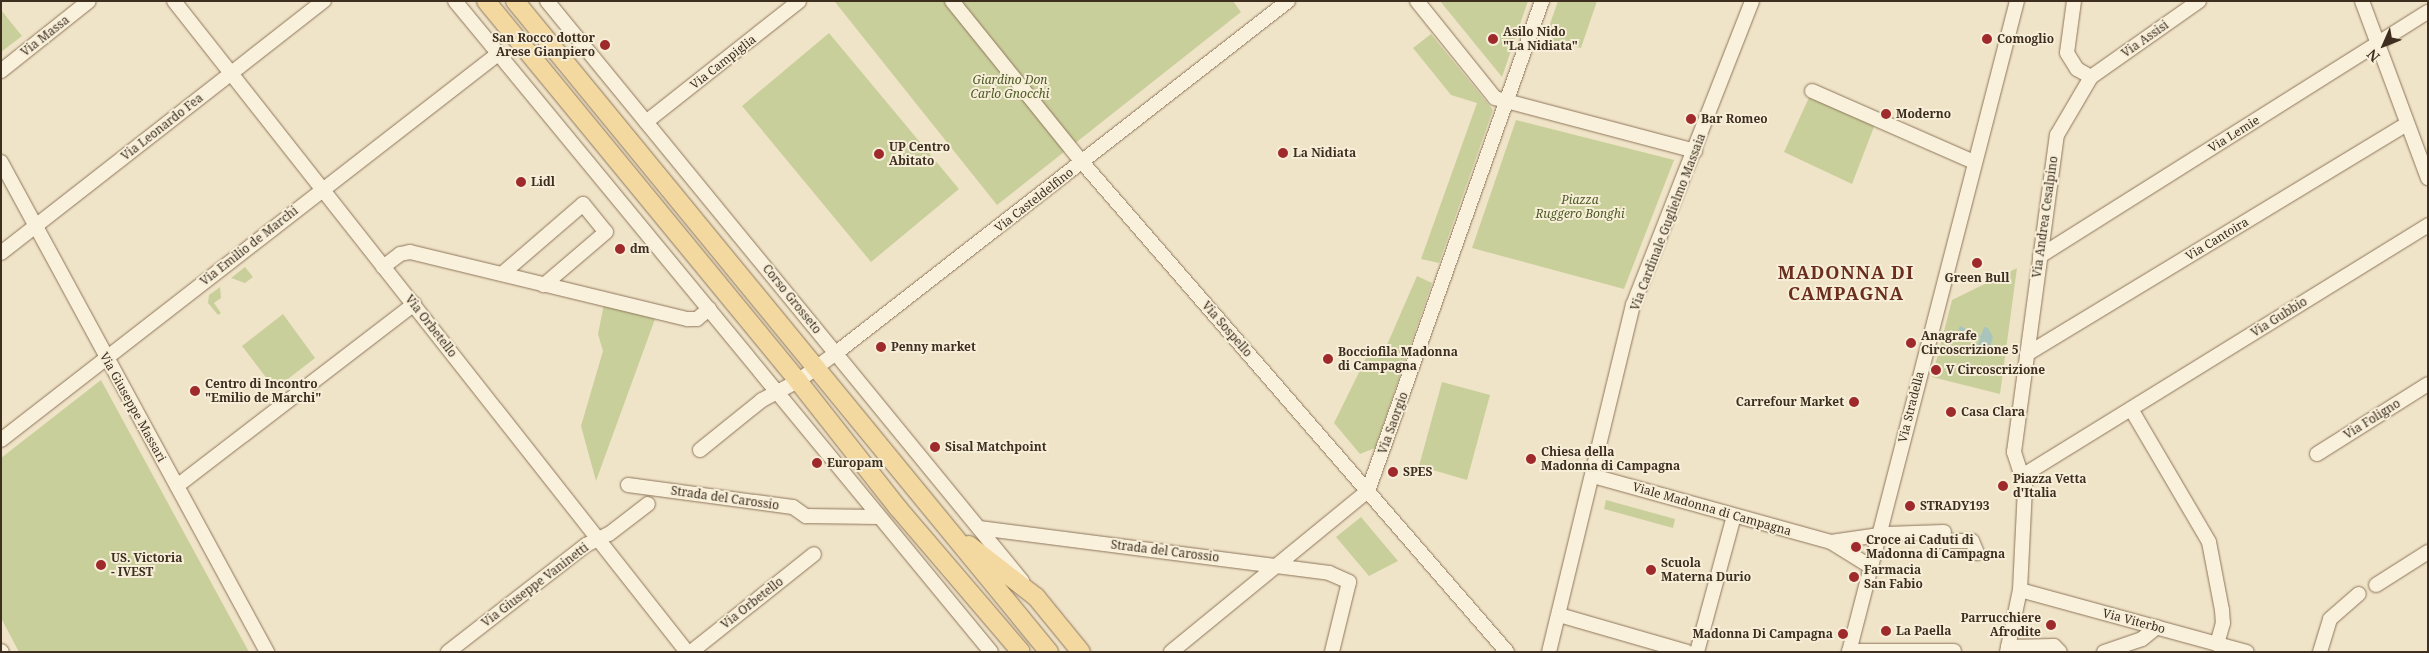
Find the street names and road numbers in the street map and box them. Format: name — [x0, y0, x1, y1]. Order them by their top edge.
street label: Via Massa — [18, 13, 72, 59]
street label: Via Assisi — [2119, 18, 2171, 60]
street label: Via Campiglia — [687, 32, 759, 92]
street label: Via Leonardo Fea — [118, 91, 206, 163]
street label: Via Lemie — [2206, 113, 2262, 155]
street label: Via Cardinale Guglielmo Massaia — [1628, 131, 1708, 313]
street label: Via Andrea Cesalpino — [2029, 155, 2061, 279]
street label: Via Casteldelfino — [992, 165, 1076, 235]
street label: Via Emilio de Marchi — [197, 203, 301, 289]
street label: Via Cantoira — [2183, 215, 2251, 263]
street label: Corso Grosseto — [760, 261, 824, 337]
street label: Via Orbetello — [402, 292, 460, 360]
street label: Via Gubbio — [2248, 294, 2310, 340]
street label: Via Sospello — [1199, 298, 1255, 360]
street label: Via Giuseppe Massari — [97, 350, 169, 464]
street label: Via Stradella — [1895, 370, 1927, 444]
street label: Via Saorgio — [1375, 390, 1411, 456]
street label: Via Foligno — [2341, 396, 2403, 442]
street label: Viale Madonna di Campagna — [1631, 479, 1793, 539]
street label: Strada del Carossio — [670, 483, 780, 513]
street label: Strada del Carossio — [1110, 537, 1220, 565]
street label: Via Giuseppe Vaninetti — [479, 540, 591, 630]
street label: Via Orbetello — [718, 574, 786, 632]
street label: Via Viterbo — [2101, 606, 2167, 636]

